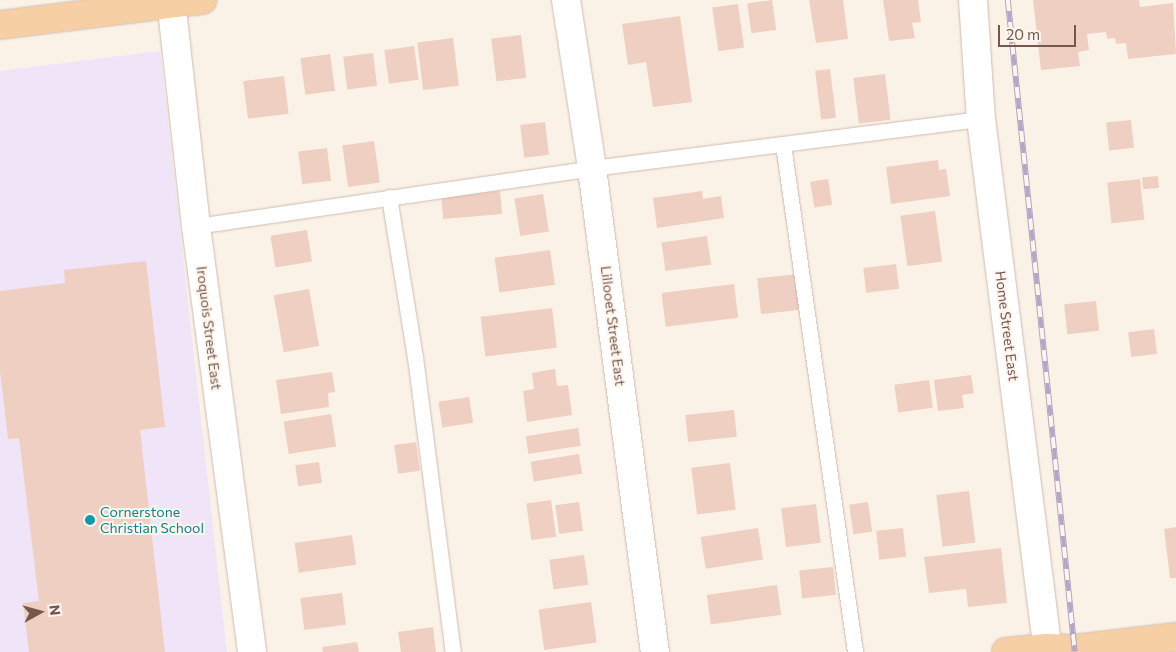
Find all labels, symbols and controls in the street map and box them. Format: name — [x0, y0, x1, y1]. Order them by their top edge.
scale bar — [1001, 15, 1078, 47]
text: 20 m — [1006, 25, 1040, 43]
street label: Iroquois Street East — [193, 265, 225, 391]
street label: Lillooet Street East — [597, 265, 629, 387]
street label: Home Street East — [992, 270, 1022, 382]
place label: Cornerstone Christian School — [100, 504, 204, 536]
marker: Cornerstone Christian School — [84, 514, 96, 526]
north arrow — [15, 587, 65, 637]
text: N — [46, 604, 64, 616]

